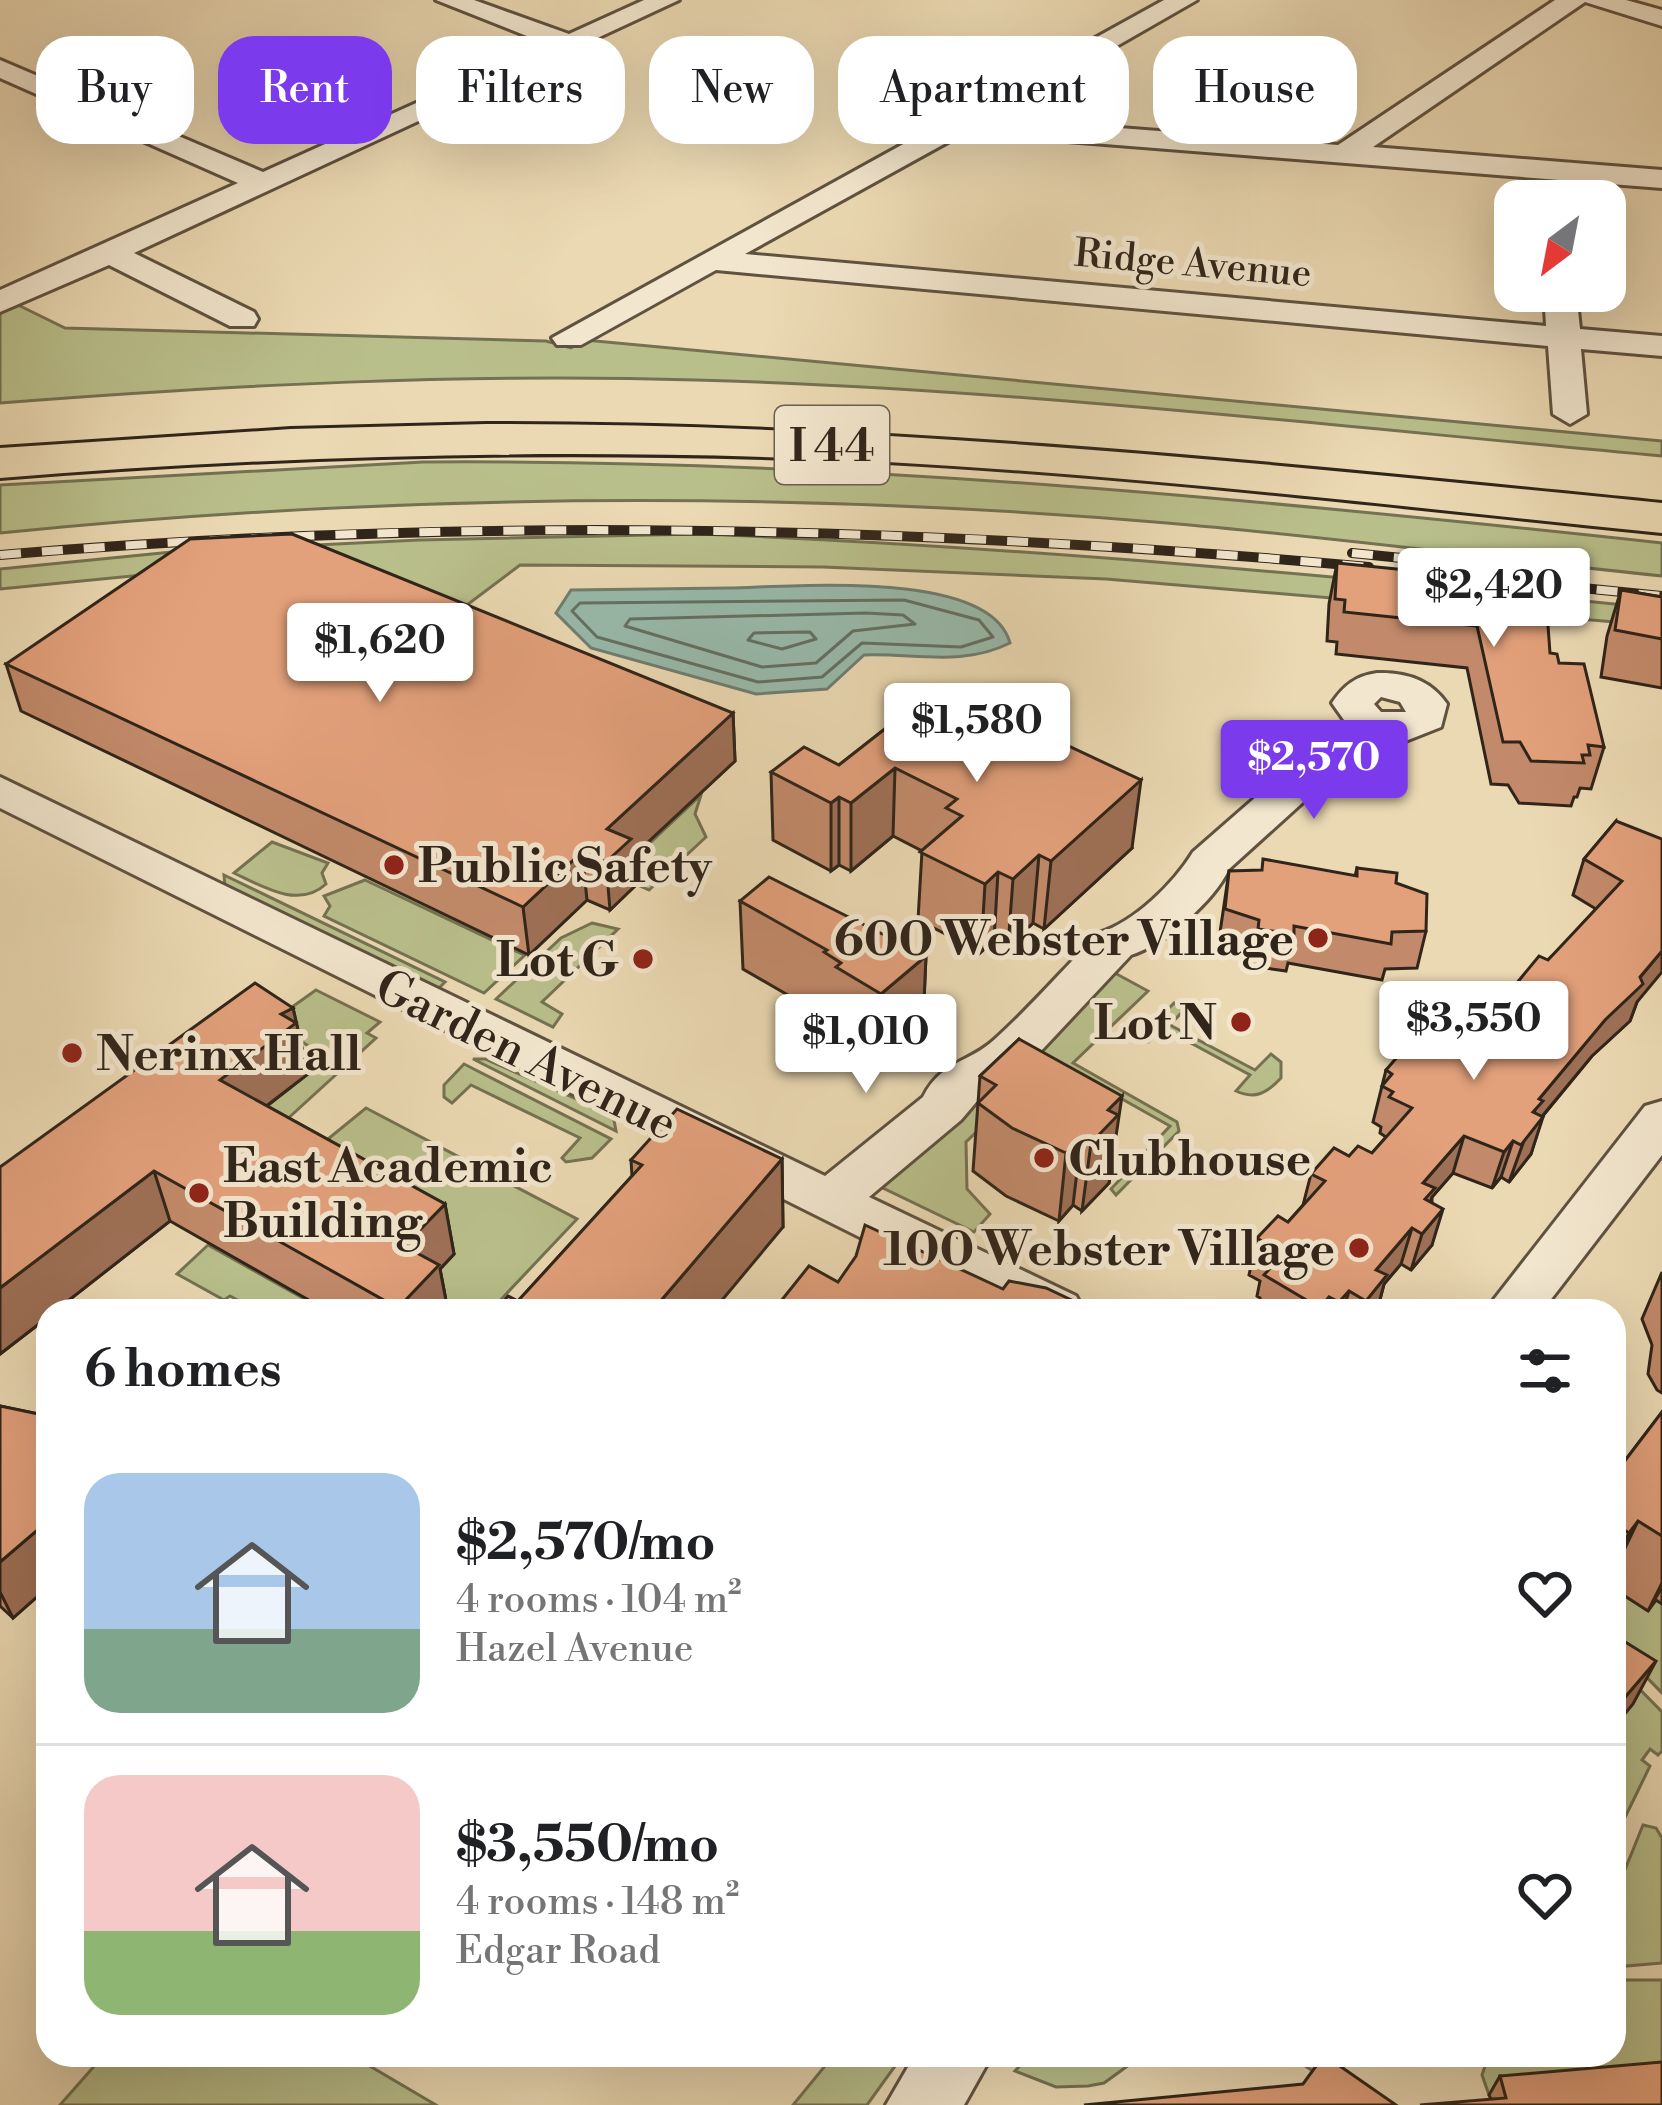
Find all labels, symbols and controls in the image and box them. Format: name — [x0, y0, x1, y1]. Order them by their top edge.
chip: Buy — [36, 36, 194, 144]
chip: Rent — [218, 36, 392, 144]
chip: Filters — [416, 36, 625, 144]
chip: New — [649, 36, 814, 144]
chip: Apartment — [838, 36, 1129, 144]
chip: House — [1153, 36, 1357, 144]
north arrow — [1494, 180, 1626, 312]
map controls — [1494, 180, 1626, 312]
street label: Ridge Avenue — [1072, 230, 1313, 299]
road number: I 44 — [775, 406, 889, 484]
pin: $2,420 — [1396, 548, 1592, 650]
text: $2,420 — [1425, 562, 1563, 611]
pin: $1,620 — [282, 603, 478, 705]
text: $1,620 — [314, 617, 446, 666]
pin: $1,580 — [879, 683, 1075, 785]
text: $1,580 — [911, 697, 1043, 746]
pin: $2,570 — [1216, 720, 1412, 822]
text: $2,570 — [1248, 734, 1380, 783]
place label: Public Safety — [418, 838, 713, 898]
marker: Public Safety — [381, 852, 407, 878]
place label: 600 Webster Village — [833, 911, 1294, 971]
marker: 600 Webster Village — [1305, 925, 1331, 951]
place label: Lot G — [496, 932, 619, 992]
marker: Lot G — [630, 946, 656, 972]
street label: Garden Avenue — [365, 958, 686, 1156]
pin: $3,550 — [1376, 981, 1572, 1083]
pin: $1,010 — [768, 994, 964, 1096]
place label: Lot N — [1094, 995, 1217, 1055]
text: $3,550 — [1406, 995, 1542, 1044]
text: $1,010 — [802, 1008, 930, 1057]
marker: Lot N — [1228, 1009, 1254, 1035]
place label: Nerinx Hall — [96, 1026, 361, 1086]
marker: Nerinx Hall — [59, 1040, 85, 1066]
place label: Clubhouse — [1068, 1131, 1311, 1191]
place label: East Academic Building — [223, 1138, 553, 1253]
marker: Clubhouse — [1031, 1145, 1057, 1171]
marker: East Academic Building — [186, 1180, 212, 1206]
place label: 100 Webster Village — [883, 1221, 1335, 1281]
marker: 100 Webster Village — [1346, 1235, 1372, 1261]
icon: filters — [1512, 1338, 1578, 1404]
text: 6 homes — [84, 1339, 282, 1403]
text: $2,570/mo — [456, 1512, 716, 1576]
icon: home — [180, 1521, 324, 1665]
icon: heart — [1512, 1560, 1578, 1626]
text: 4 rooms · 104 m² — [456, 1576, 742, 1625]
text: Hazel Avenue — [456, 1625, 694, 1674]
text: $3,550/mo — [456, 1814, 719, 1878]
icon: home — [180, 1823, 324, 1967]
icon: heart — [1512, 1862, 1578, 1928]
text: 4 rooms · 148 m² — [456, 1878, 739, 1927]
text: Edgar Road — [456, 1927, 660, 1976]

